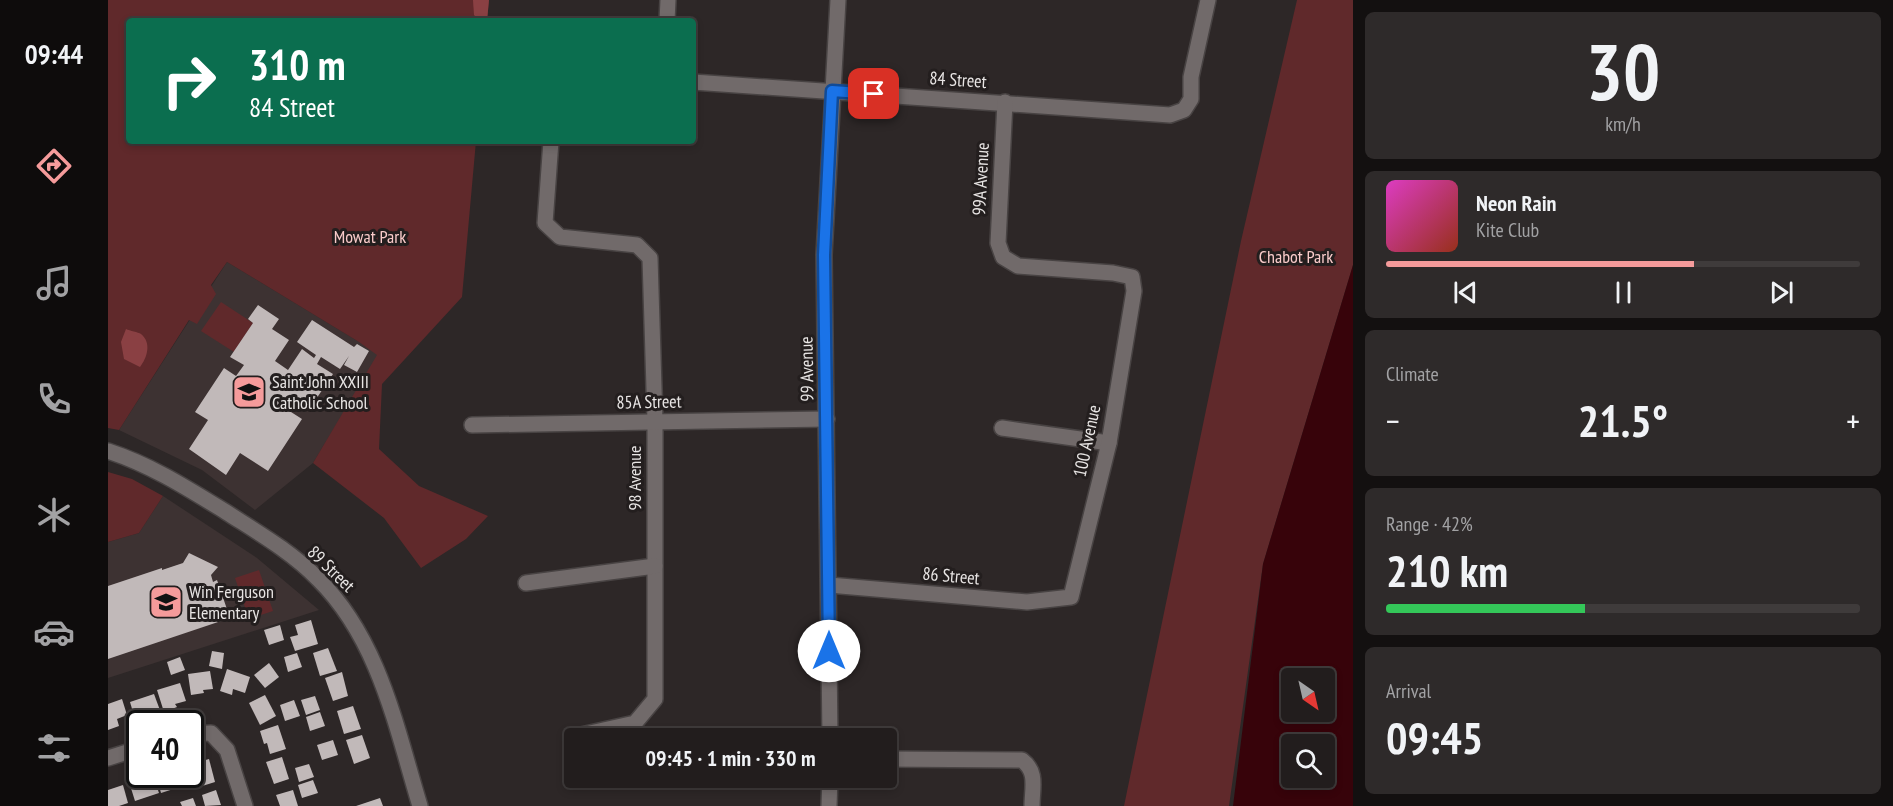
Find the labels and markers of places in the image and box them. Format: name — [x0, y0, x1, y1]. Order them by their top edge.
pin — [848, 68, 899, 119]
place label: Saint John XXIII Catholic School — [272, 370, 369, 414]
school or university icon: Saint John XXIII Catholic School — [231, 374, 267, 410]
place label: Win Ferguson Elementary — [189, 580, 274, 624]
school or university icon: Win Ferguson Elementary — [148, 584, 184, 620]

